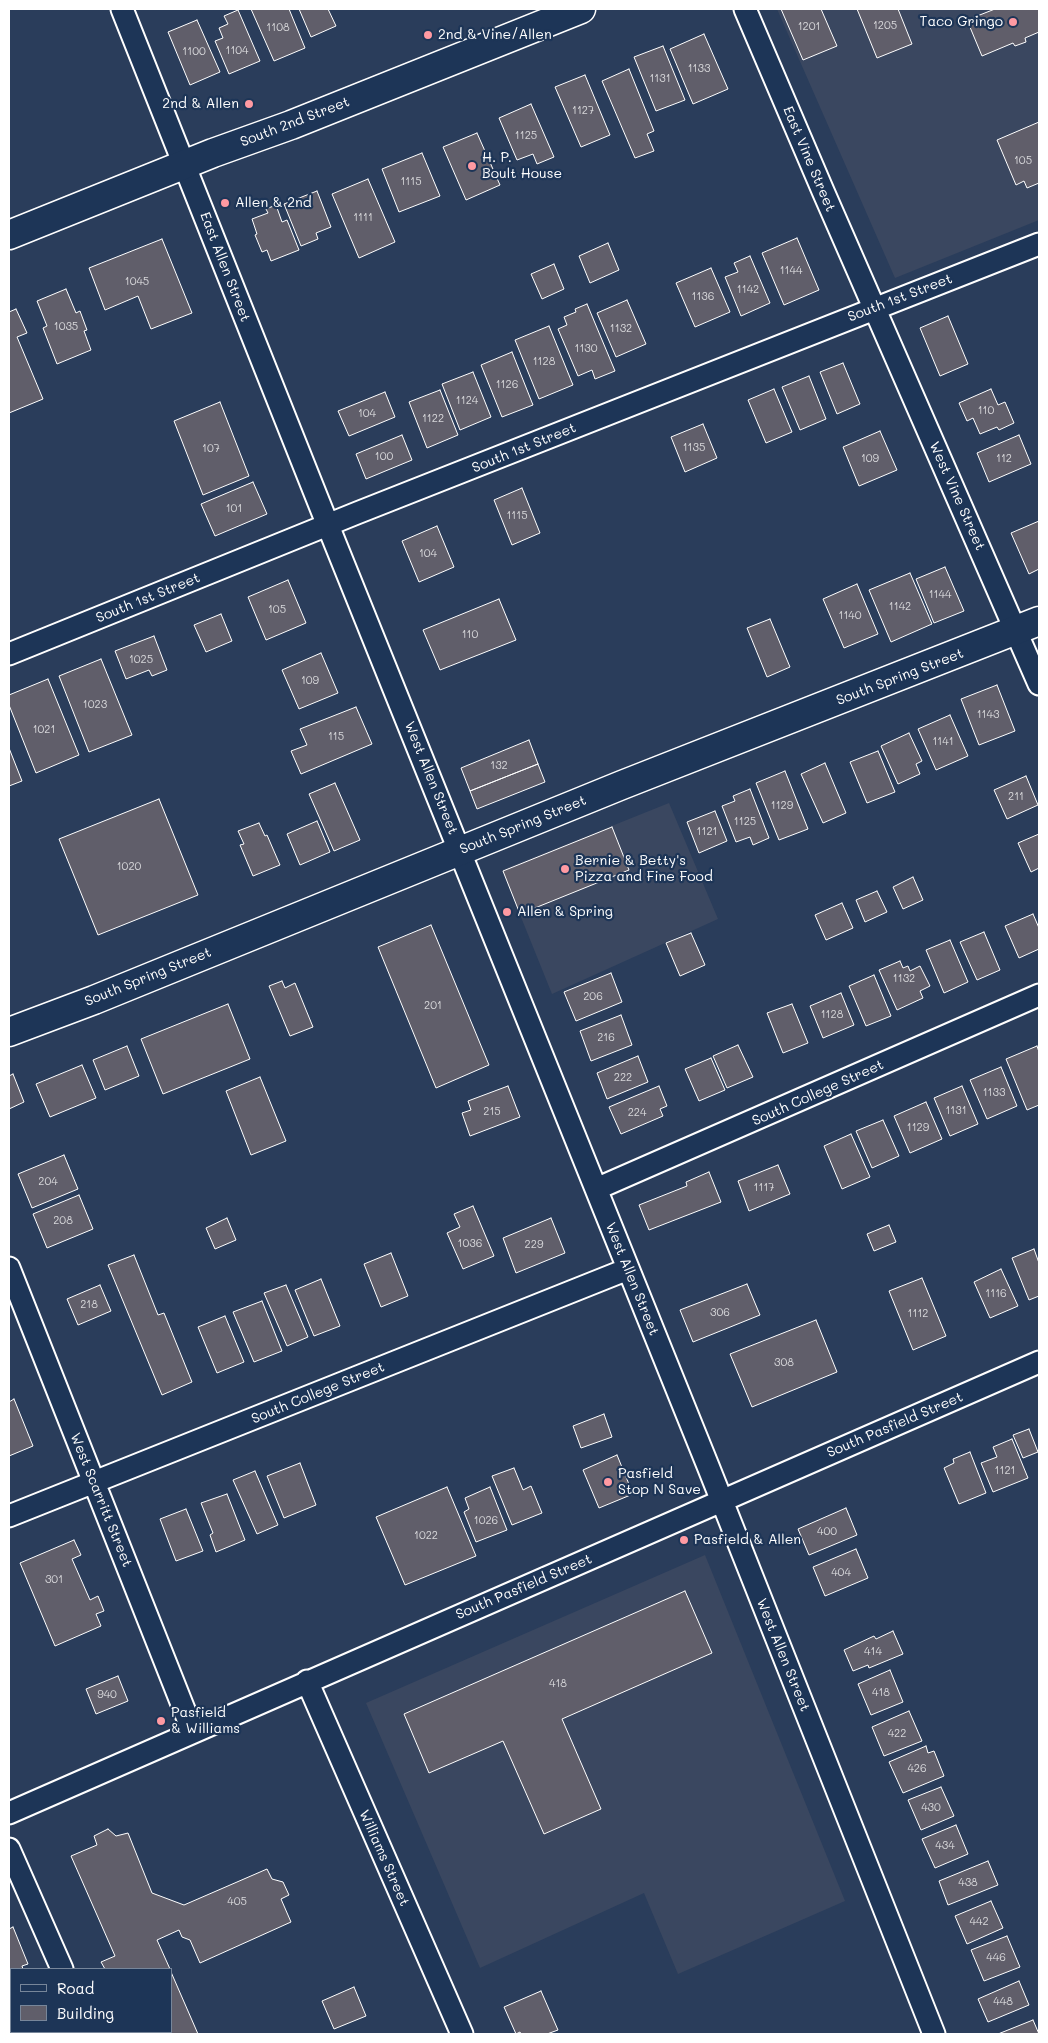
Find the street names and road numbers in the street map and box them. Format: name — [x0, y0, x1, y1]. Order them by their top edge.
street label: South 2nd Street — [238, 93, 352, 151]
street label: East Vine Street — [779, 104, 839, 214]
street label: East Allen Street — [196, 210, 254, 324]
street label: South 1st Street — [845, 270, 955, 326]
street label: South 1st Street — [470, 419, 578, 477]
street label: West Vine Street — [926, 439, 988, 553]
street label: South 1st Street — [94, 569, 202, 627]
street label: South Spring Street — [834, 645, 966, 709]
street label: West Allen Street — [401, 719, 461, 837]
street label: South Spring Street — [457, 792, 589, 858]
street label: South Spring Street — [82, 944, 214, 1010]
street label: South College Street — [750, 1056, 886, 1130]
street label: West Allen Street — [602, 1220, 662, 1338]
street label: South College Street — [249, 1359, 387, 1427]
street label: South Pasfield Street — [824, 1389, 966, 1461]
street label: West Scarritt Street — [66, 1431, 136, 1569]
street label: South Pasfield Street — [453, 1551, 595, 1623]
street label: West Allen Street — [753, 1596, 813, 1714]
street label: Williams Street — [355, 1807, 413, 1909]

